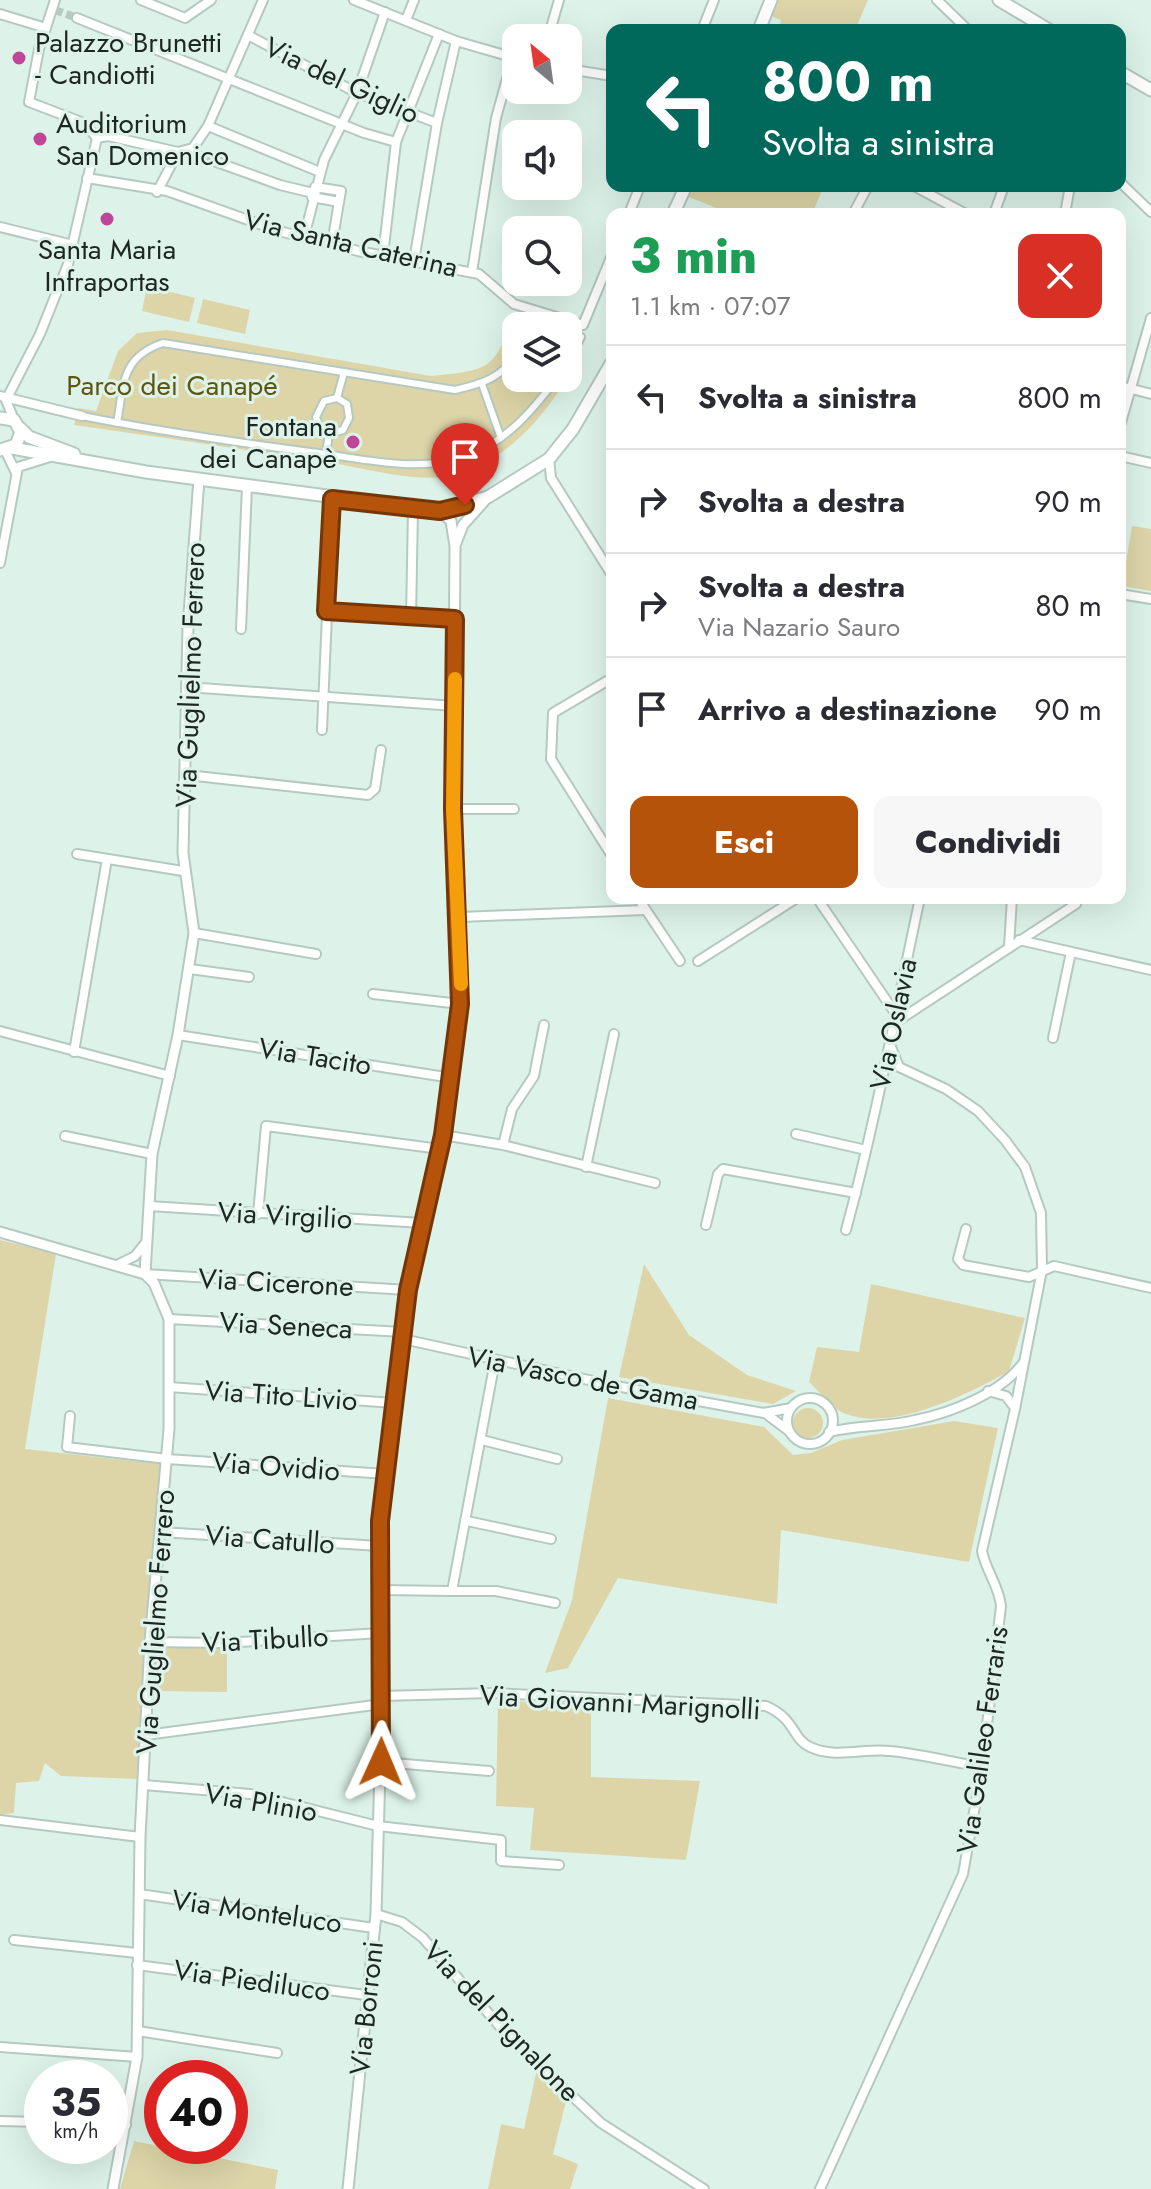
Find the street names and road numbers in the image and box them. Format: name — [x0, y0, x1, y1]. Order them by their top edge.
street label: Via del Giglio — [258, 27, 426, 134]
street label: Via Santa Caterina — [240, 199, 462, 288]
street label: Via Guglielmo Ferrero — [165, 542, 216, 808]
street label: Via Oslavia — [860, 954, 927, 1094]
street label: Via Tacito — [255, 1027, 374, 1086]
street label: Via Virgilio — [217, 1191, 353, 1239]
street label: Via Cicerone — [197, 1258, 355, 1307]
street label: Via Seneca — [218, 1302, 354, 1349]
street label: Via Vasco de Gama — [464, 1336, 702, 1421]
street label: Via Tito Livio — [203, 1370, 359, 1421]
street label: Via Ovidio — [211, 1442, 341, 1491]
street label: Via Guglielmo Ferrero — [126, 1488, 185, 1756]
street label: Via Catullo — [204, 1515, 336, 1564]
street label: Via Tibullo — [201, 1616, 329, 1663]
street label: Via Galileo Ferraris — [946, 1624, 1019, 1857]
street label: Via Giovanni Marignolli — [478, 1675, 762, 1730]
street label: Via Plinio — [201, 1772, 321, 1833]
street label: Via Monteluco — [169, 1879, 345, 1944]
street label: Via del Pignalone — [414, 1931, 589, 2111]
street label: Via Borroni — [339, 1939, 394, 2077]
street label: Via Piediluco — [171, 1949, 333, 2012]

